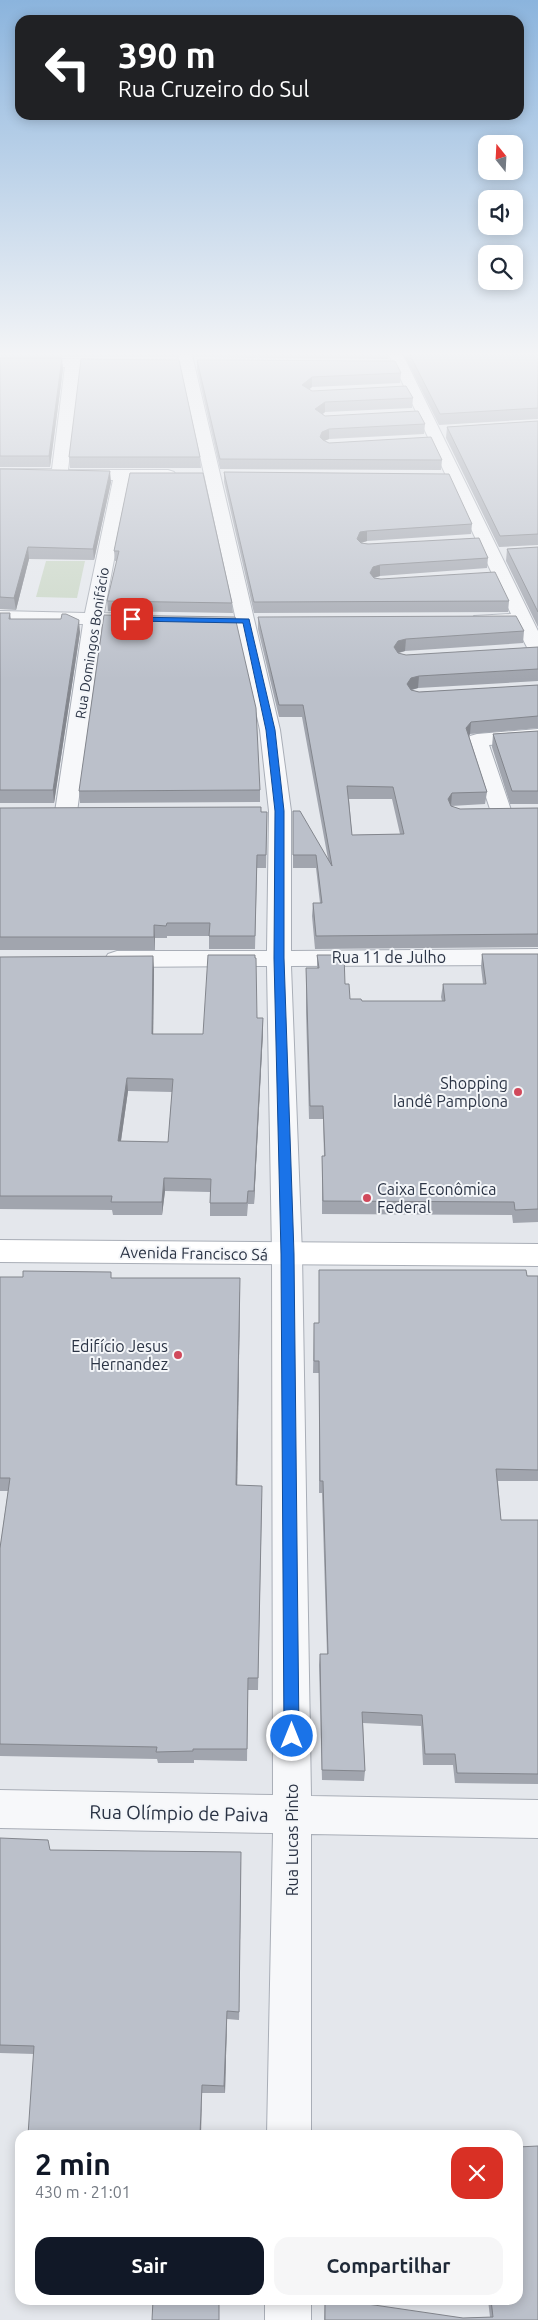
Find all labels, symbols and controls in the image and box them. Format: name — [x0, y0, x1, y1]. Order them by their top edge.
icon: left — [35, 35, 100, 100]
text: 390 m — [118, 35, 216, 75]
text: Rua Cruzeiro do Sul — [118, 76, 309, 101]
north arrow — [478, 135, 522, 180]
map controls — [478, 135, 523, 290]
button: sound — [478, 190, 523, 235]
button: search — [478, 245, 523, 290]
street label: Rua Domingos Bonifácio — [72, 566, 112, 720]
pin — [111, 598, 153, 640]
icon: arrive — [118, 605, 146, 633]
street label: Rua 11 de Julho — [332, 948, 446, 966]
place label: Shopping Iandê Pamplona — [393, 1074, 508, 1110]
marker: Shopping Iandê Pamplona — [512, 1086, 524, 1098]
place label: Caixa Econômica Federal — [377, 1180, 496, 1216]
marker: Caixa Econômica Federal — [361, 1192, 373, 1204]
street label: Avenida Francisco Sá — [120, 1243, 268, 1263]
place label: Edifício Jesus Hernandez — [71, 1337, 168, 1373]
marker: Edifício Jesus Hernandez — [172, 1349, 184, 1361]
position arrow — [265, 1709, 317, 1761]
street label: Rua Lucas Pinto — [283, 1784, 301, 1896]
street label: Rua Olímpio de Paiva — [89, 1800, 269, 1826]
text: 2 min — [35, 2147, 111, 2181]
button: close — [451, 2147, 503, 2199]
text: 430 m · 21:01 — [35, 2183, 131, 2201]
button: Sair — [35, 2237, 264, 2295]
button: Compartilhar — [274, 2237, 503, 2295]

